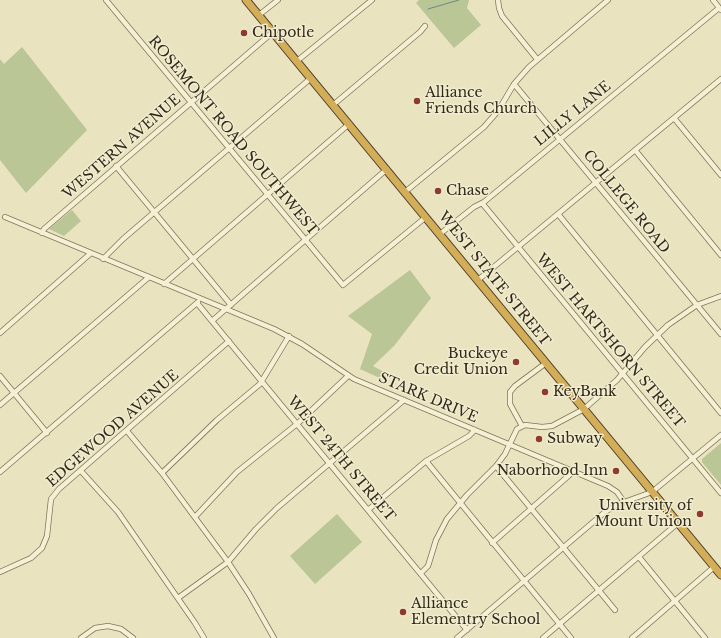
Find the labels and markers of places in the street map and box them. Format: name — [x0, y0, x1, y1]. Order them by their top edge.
place label: Chipotle — [252, 25, 314, 41]
marker: Chipotle — [239, 28, 249, 38]
place label: Alliance Friends Church — [425, 85, 537, 118]
marker: Alliance Friends Church — [412, 96, 422, 106]
place label: Chase — [446, 183, 489, 199]
marker: Chase — [433, 186, 443, 196]
place label: Buckeye Credit Union — [414, 346, 508, 378]
marker: Buckeye Credit Union — [511, 357, 521, 367]
place label: KeyBank — [553, 384, 617, 400]
marker: KeyBank — [540, 387, 550, 397]
place label: Subway — [547, 431, 603, 447]
marker: Subway — [534, 434, 544, 444]
place label: Naborhood Inn — [497, 463, 608, 479]
marker: Naborhood Inn — [611, 466, 621, 476]
place label: University of Mount Union — [595, 498, 692, 530]
marker: University of Mount Union — [695, 509, 705, 519]
place label: Alliance Elementry School — [411, 596, 540, 628]
marker: Alliance Elementry School — [398, 607, 408, 617]

